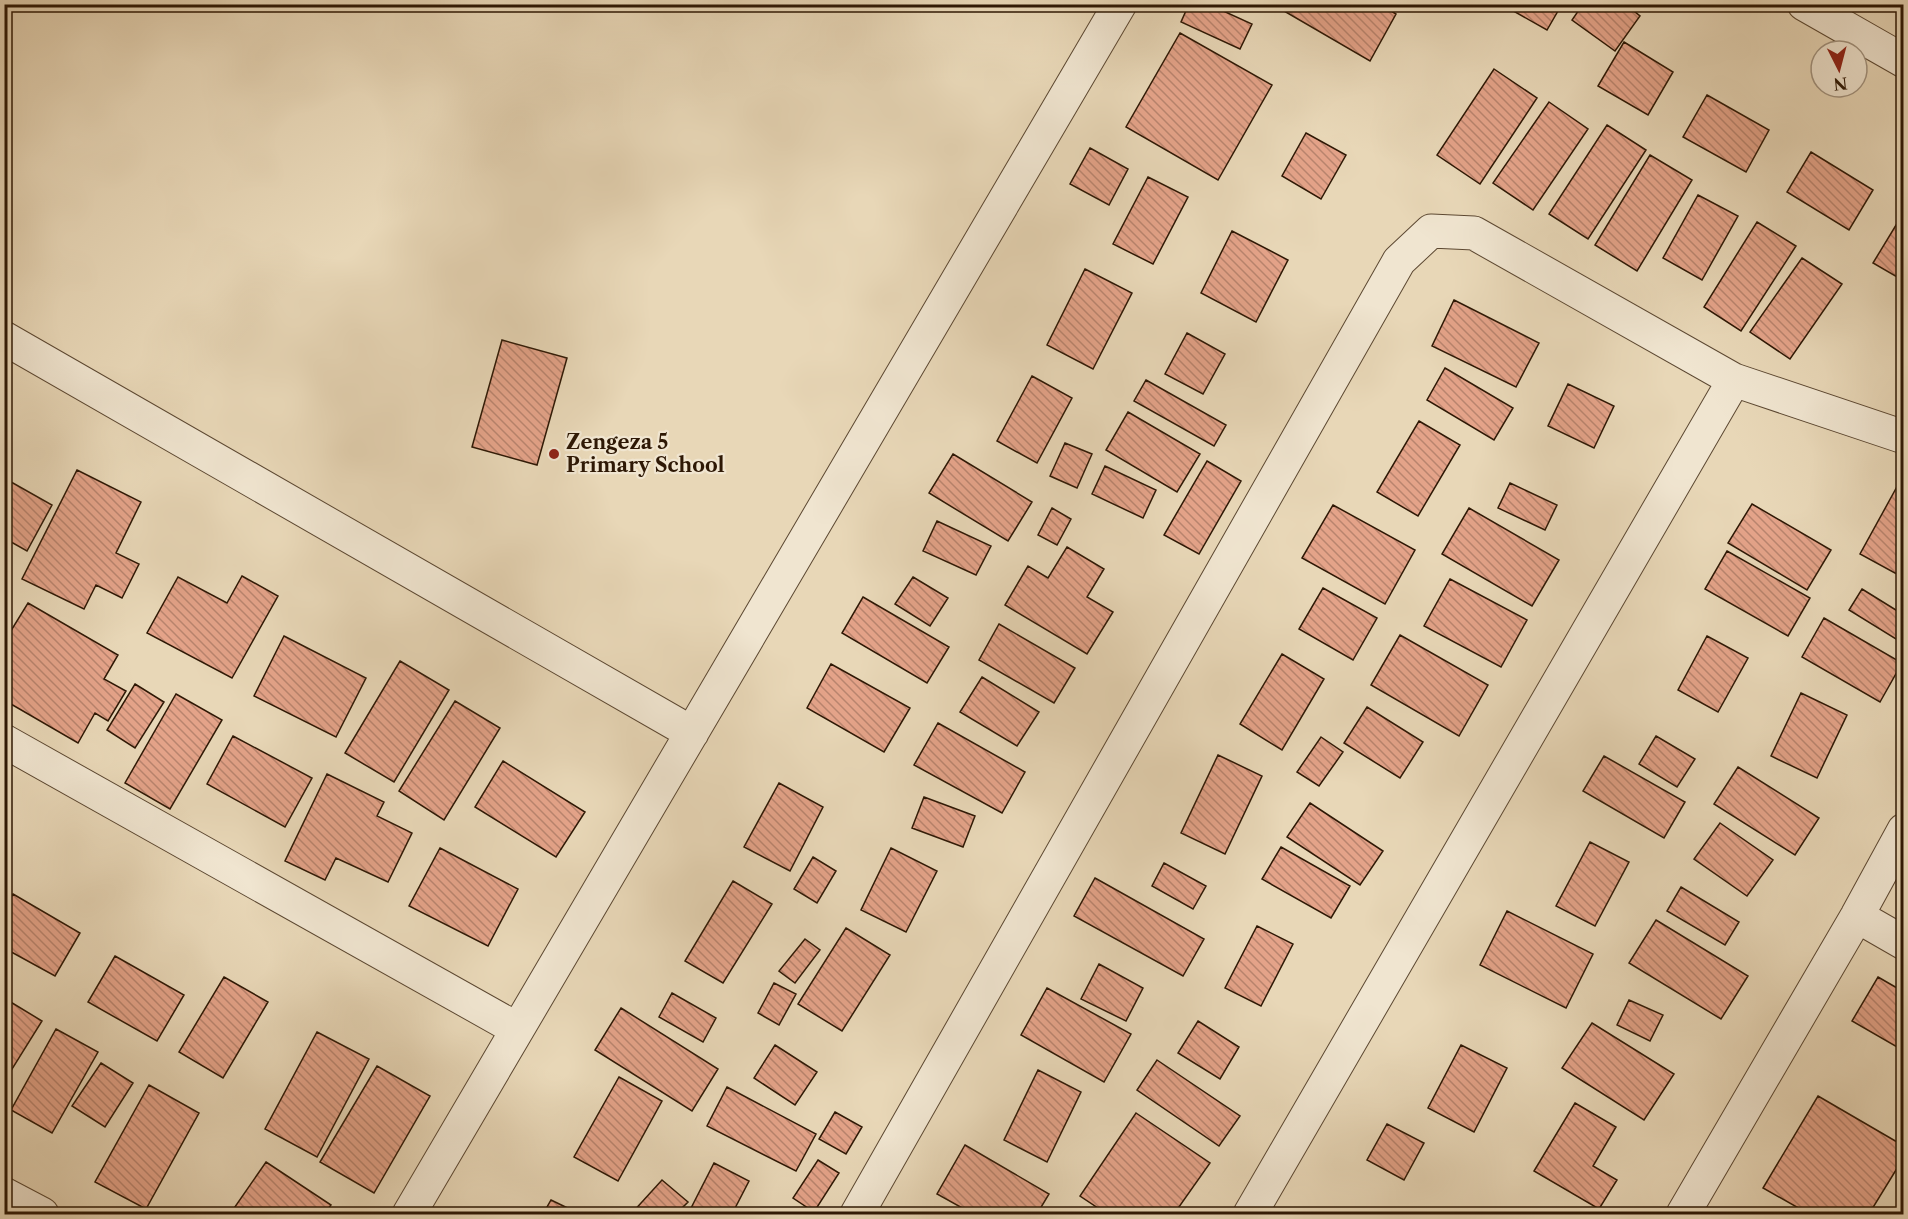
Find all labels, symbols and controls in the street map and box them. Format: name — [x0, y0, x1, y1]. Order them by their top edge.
north arrow — [1809, 39, 1869, 99]
text: N — [1833, 73, 1849, 95]
place label: Zengeza 5 Primary School — [566, 430, 725, 477]
marker: Zengeza 5 Primary School — [547, 447, 561, 461]

